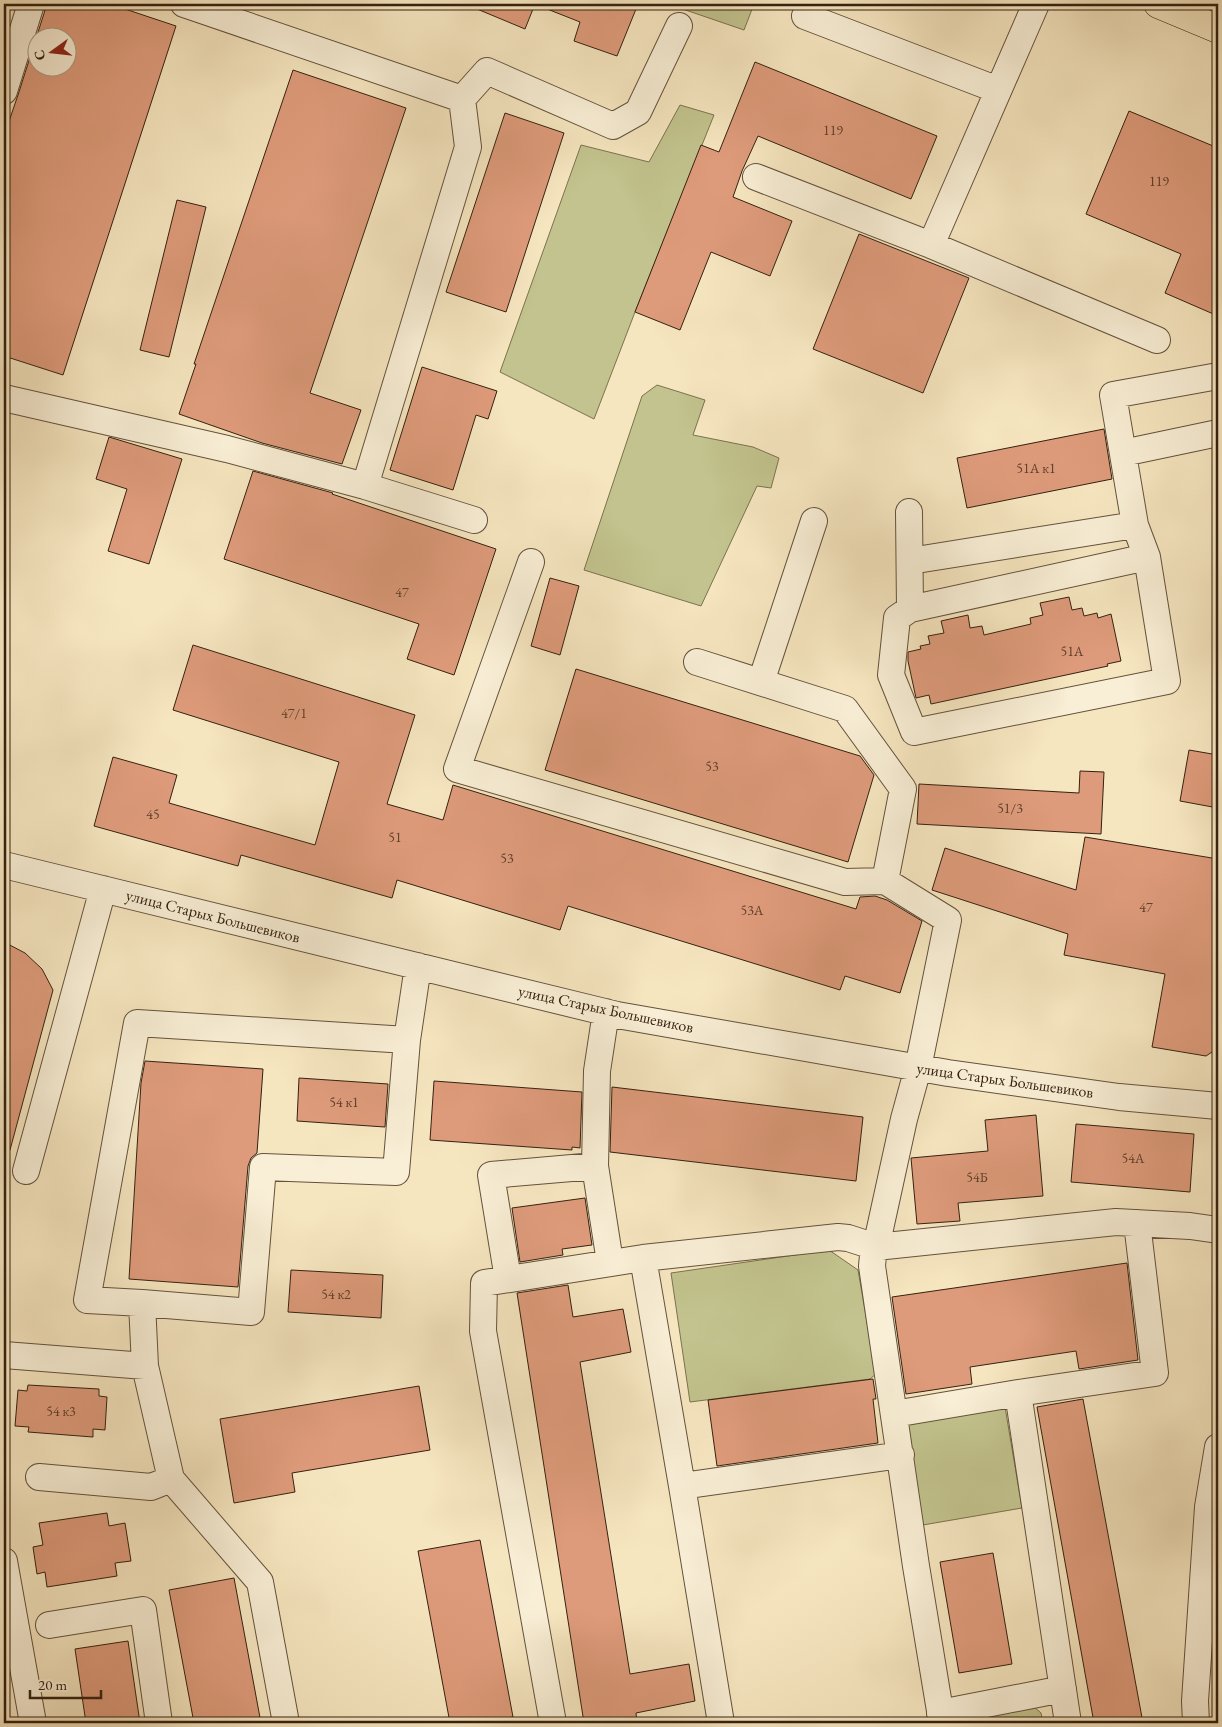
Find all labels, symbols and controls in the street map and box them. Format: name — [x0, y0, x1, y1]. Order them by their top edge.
north arrow — [28, 28, 78, 78]
text: С — [29, 48, 49, 62]
house number: 119 — [823, 121, 843, 139]
house number: 119 — [1149, 172, 1169, 190]
house number: 51А к1 — [1016, 459, 1056, 477]
house number: 47 — [395, 583, 409, 601]
house number: 51А — [1060, 642, 1084, 660]
house number: 47/1 — [281, 704, 307, 722]
house number: 53 — [705, 757, 719, 775]
house number: 51/3 — [997, 799, 1023, 817]
house number: 45 — [146, 805, 160, 823]
house number: 51 — [388, 828, 402, 846]
house number: 53 — [500, 849, 514, 867]
street label: улица Старых Большевиков — [124, 884, 302, 948]
house number: 47 — [1139, 898, 1153, 916]
house number: 53А — [740, 901, 764, 919]
street label: улица Старых Большевиков — [517, 980, 696, 1038]
street label: улица Старых Большевиков — [915, 1057, 1095, 1103]
house number: 54 к1 — [329, 1093, 359, 1111]
house number: 54А — [1121, 1149, 1145, 1167]
house number: 54Б — [966, 1168, 988, 1186]
house number: 54 к2 — [321, 1285, 351, 1303]
house number: 54 к3 — [46, 1402, 76, 1420]
scale bar — [30, 1667, 101, 1699]
text: 20 m — [38, 1675, 67, 1694]

